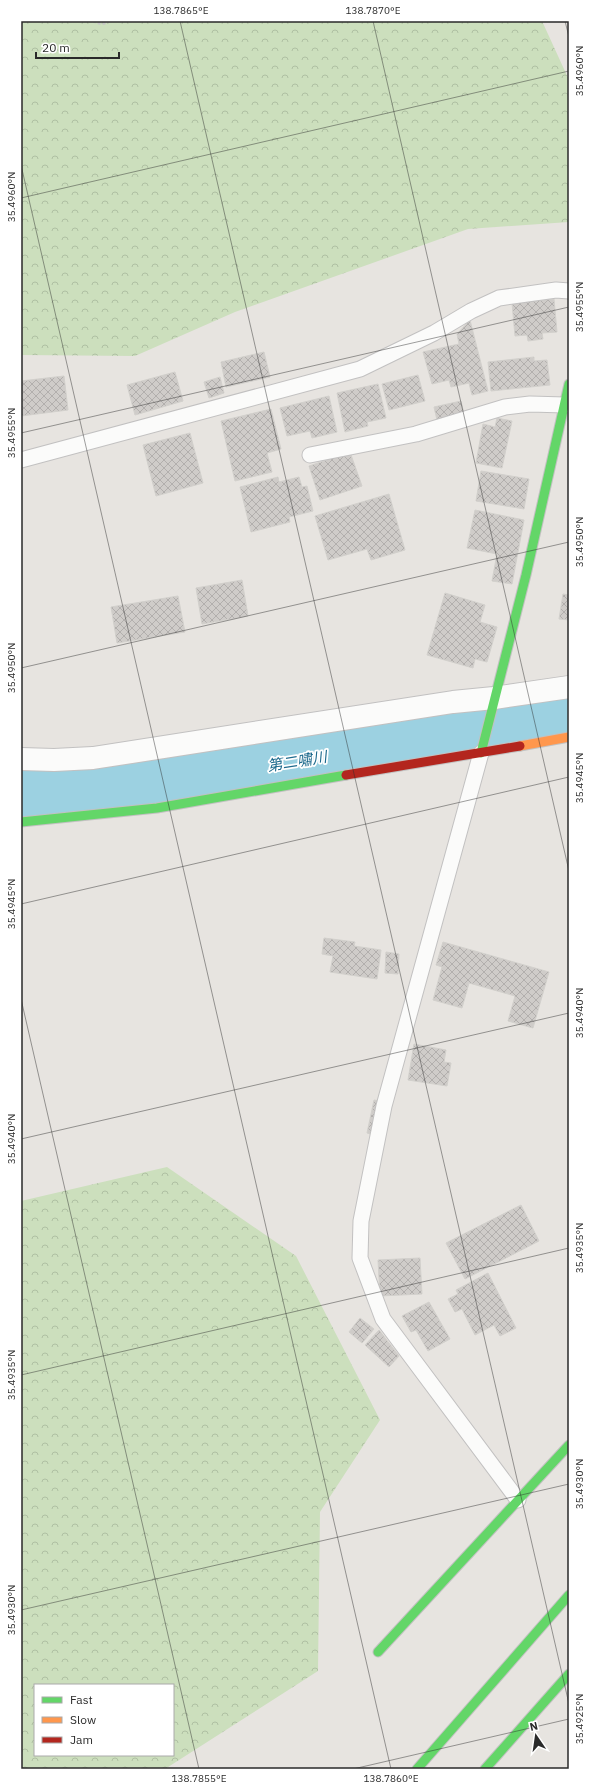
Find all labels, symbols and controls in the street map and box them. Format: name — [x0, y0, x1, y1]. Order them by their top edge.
text: 138.7865°E — [153, 4, 209, 17]
text: 138.7870°E — [345, 4, 401, 17]
scale bar — [36, 34, 119, 60]
text: 20 m — [42, 40, 70, 55]
text: 35.4960°N — [573, 46, 586, 96]
text: 35.4960°N — [5, 172, 18, 222]
text: 35.4955°N — [573, 282, 586, 332]
text: 35.4955°N — [5, 408, 18, 458]
text: 35.4950°N — [573, 517, 586, 567]
text: 35.4950°N — [5, 643, 18, 693]
water label: 第二嘯川 — [266, 747, 330, 775]
text: 35.4945°N — [573, 753, 586, 803]
text: 35.4945°N — [5, 879, 18, 929]
text: 35.4940°N — [573, 988, 586, 1038]
text: 35.4940°N — [5, 1114, 18, 1164]
text: 35.4935°N — [573, 1223, 586, 1273]
text: 35.4935°N — [5, 1350, 18, 1400]
text: 35.4930°N — [573, 1459, 586, 1509]
text: 35.4930°N — [5, 1585, 18, 1635]
legend — [34, 1684, 174, 1756]
text: Fast — [70, 1692, 93, 1707]
text: 35.4925°N — [573, 1694, 586, 1744]
text: Slow — [70, 1712, 96, 1727]
north arrow — [516, 1716, 556, 1756]
text: N — [528, 1719, 539, 1734]
text: Jam — [70, 1732, 93, 1747]
text: 138.7855°E — [171, 1772, 227, 1785]
text: 138.7860°E — [363, 1772, 419, 1785]

